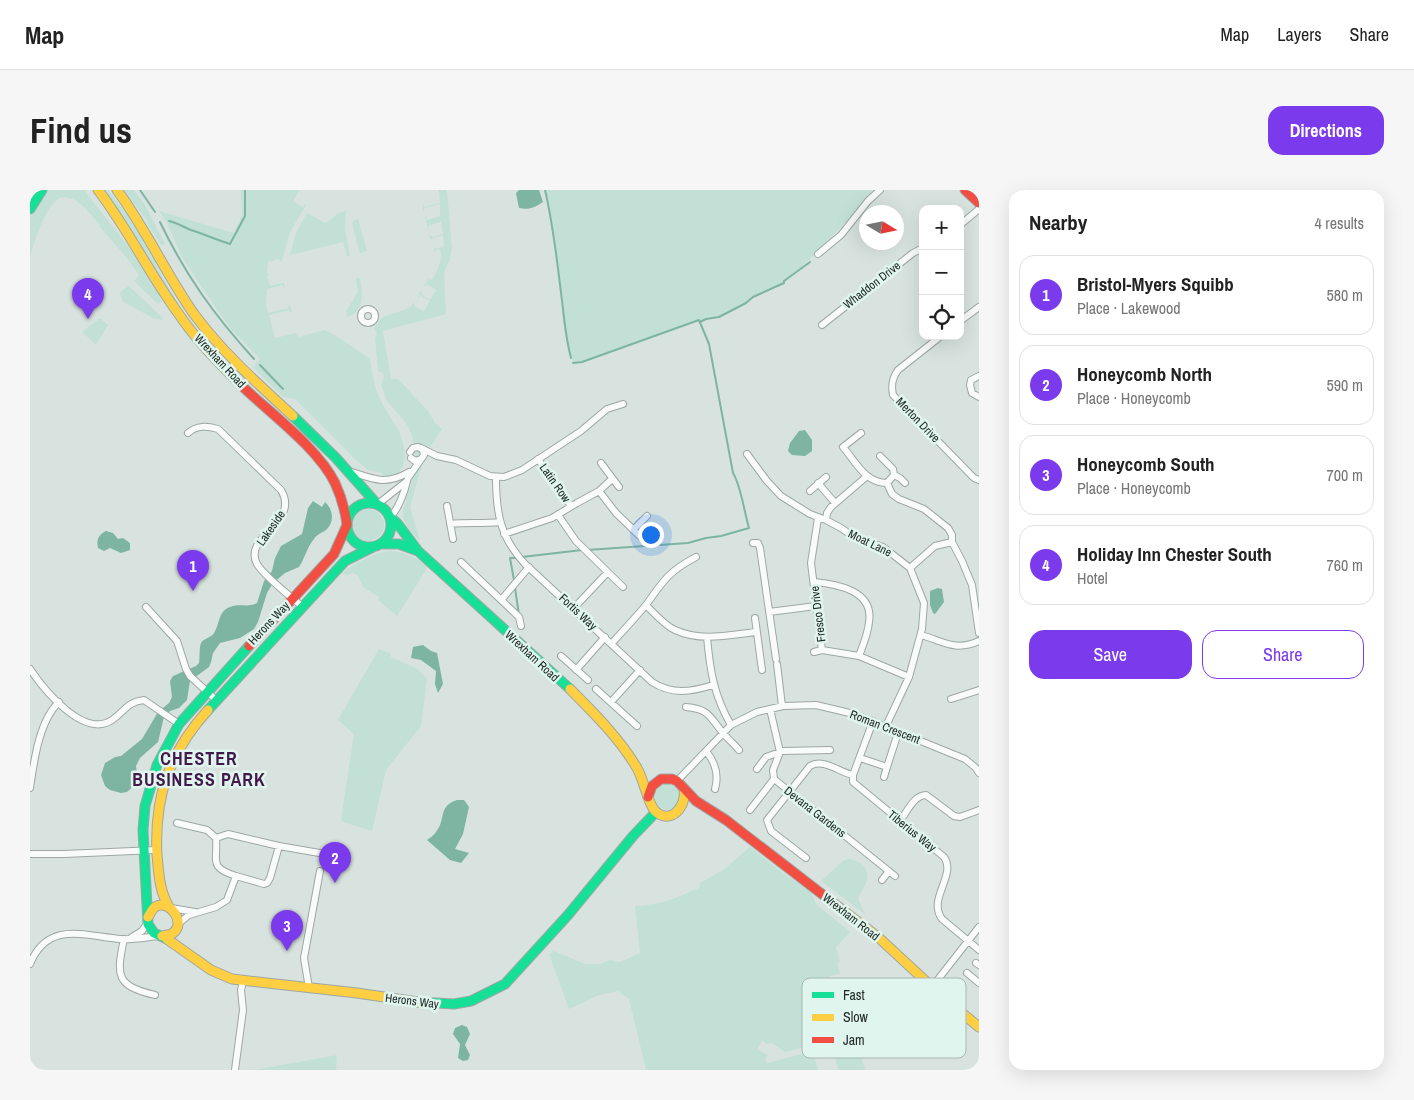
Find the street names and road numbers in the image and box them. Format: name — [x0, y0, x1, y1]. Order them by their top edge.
street label: Whaddon Drive — [840, 258, 904, 312]
street label: Wrexham Road — [191, 331, 249, 391]
street label: Merton Drive — [892, 394, 944, 446]
street label: Latin Row — [536, 460, 575, 506]
street label: Lakeside — [253, 507, 289, 549]
street label: Moat Lane — [846, 526, 894, 560]
street label: Fresco Drive — [807, 585, 829, 643]
street label: Fortis Way — [555, 590, 601, 634]
street label: Herons Way — [245, 598, 293, 648]
street label: Wrexham Road — [502, 627, 562, 685]
street label: Roman Crescent — [848, 706, 923, 748]
street label: Devana Gardens — [781, 783, 849, 841]
street label: Tiberius Way — [884, 807, 940, 855]
street label: Wrexham Road — [819, 890, 883, 944]
street label: Herons Way — [384, 990, 440, 1012]

